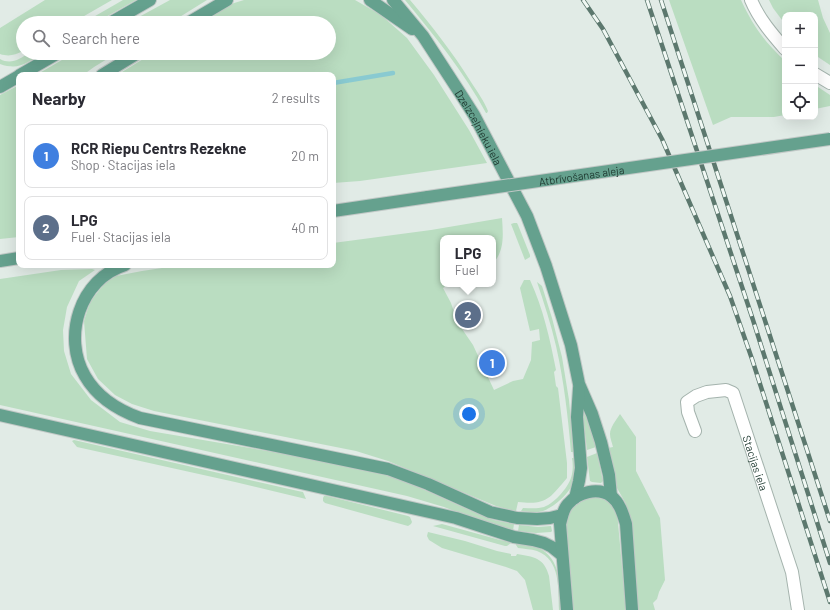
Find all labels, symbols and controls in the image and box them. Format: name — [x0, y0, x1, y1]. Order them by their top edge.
map controls — [782, 12, 818, 120]
button: + — [782, 12, 818, 48]
search box — [16, 16, 336, 60]
icon: search — [30, 27, 52, 49]
text: Search here — [62, 29, 140, 47]
button: − — [782, 48, 818, 84]
button: locate — [782, 84, 818, 120]
street label: Dzelzceļnieku iela — [453, 87, 505, 167]
text: Nearby — [32, 88, 86, 108]
text: 2 results — [272, 90, 320, 106]
text: RCR Riepu Centrs Rezekne — [71, 139, 247, 157]
text: 1 — [44, 148, 48, 164]
text: 20 m — [291, 148, 319, 164]
text: Shop · Stacijas iela — [71, 157, 175, 173]
street label: Atbrīvošanas aleja — [538, 162, 625, 187]
text: LPG — [71, 211, 98, 229]
text: 2 — [42, 220, 50, 236]
text: 40 m — [291, 220, 319, 236]
text: Fuel · Stacijas iela — [71, 229, 171, 245]
popup — [440, 235, 496, 287]
text: LPG — [455, 244, 481, 262]
text: Fuel — [455, 262, 479, 278]
pin: 2 — [455, 300, 481, 330]
pin: 1 — [479, 348, 505, 378]
your location — [459, 404, 479, 424]
street label: Stacijas iela — [741, 434, 771, 492]

